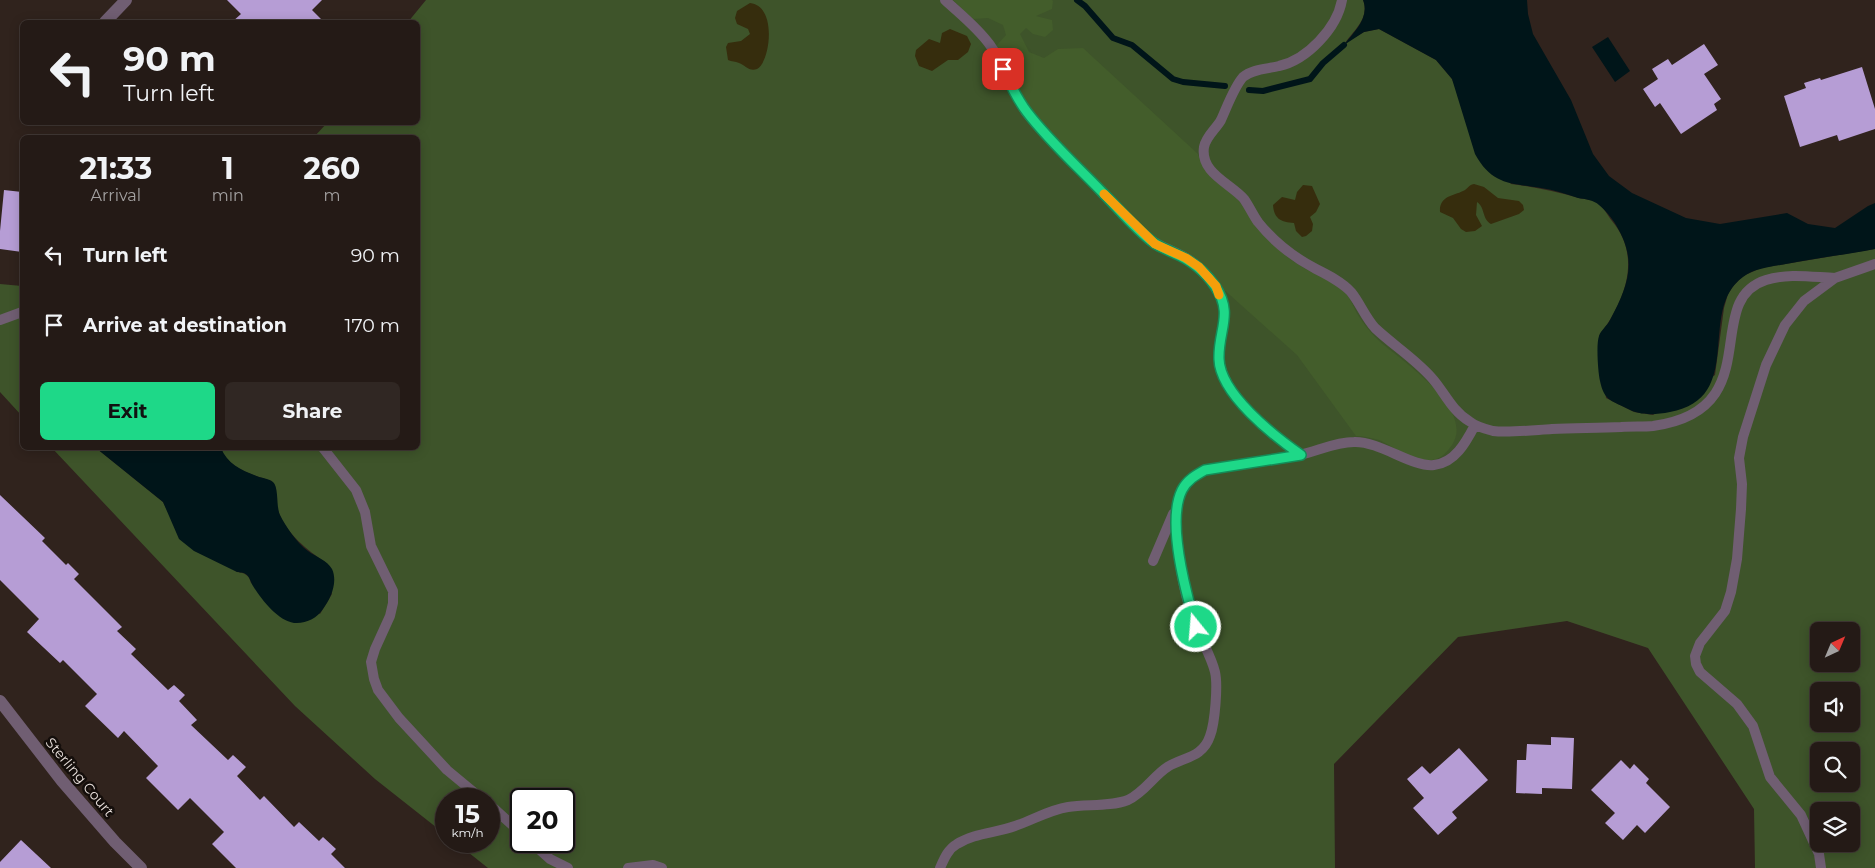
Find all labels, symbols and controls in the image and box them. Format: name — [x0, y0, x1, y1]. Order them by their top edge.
text: 90 m — [123, 37, 216, 80]
icon: left — [40, 40, 105, 105]
pin — [982, 48, 1024, 90]
icon: arrive — [989, 55, 1017, 83]
text: Turn left — [123, 80, 215, 107]
text: 21:33 — [80, 150, 152, 187]
text: 1 — [222, 150, 234, 187]
text: 260 — [303, 150, 361, 187]
text: Arrival — [91, 186, 141, 205]
text: min — [212, 186, 244, 205]
text: m — [323, 186, 340, 205]
icon: left — [40, 241, 68, 269]
text: Turn left — [83, 244, 168, 267]
text: 90 m — [351, 244, 400, 267]
icon: arrive — [40, 311, 68, 339]
text: Arrive at destination — [83, 314, 287, 337]
text: 170 m — [345, 314, 400, 337]
button: Exit — [40, 382, 215, 440]
button: Share — [225, 382, 400, 440]
position arrow — [1169, 600, 1221, 652]
north arrow — [1810, 622, 1860, 672]
map controls — [1810, 622, 1860, 852]
button: sound — [1810, 682, 1860, 732]
street label: Sterling Court — [42, 734, 118, 820]
button: search — [1810, 742, 1860, 792]
speed limit sign: 20 — [510, 788, 575, 853]
text: 15 — [455, 799, 480, 829]
button: layers — [1810, 802, 1860, 852]
text: km/h — [451, 825, 484, 840]

